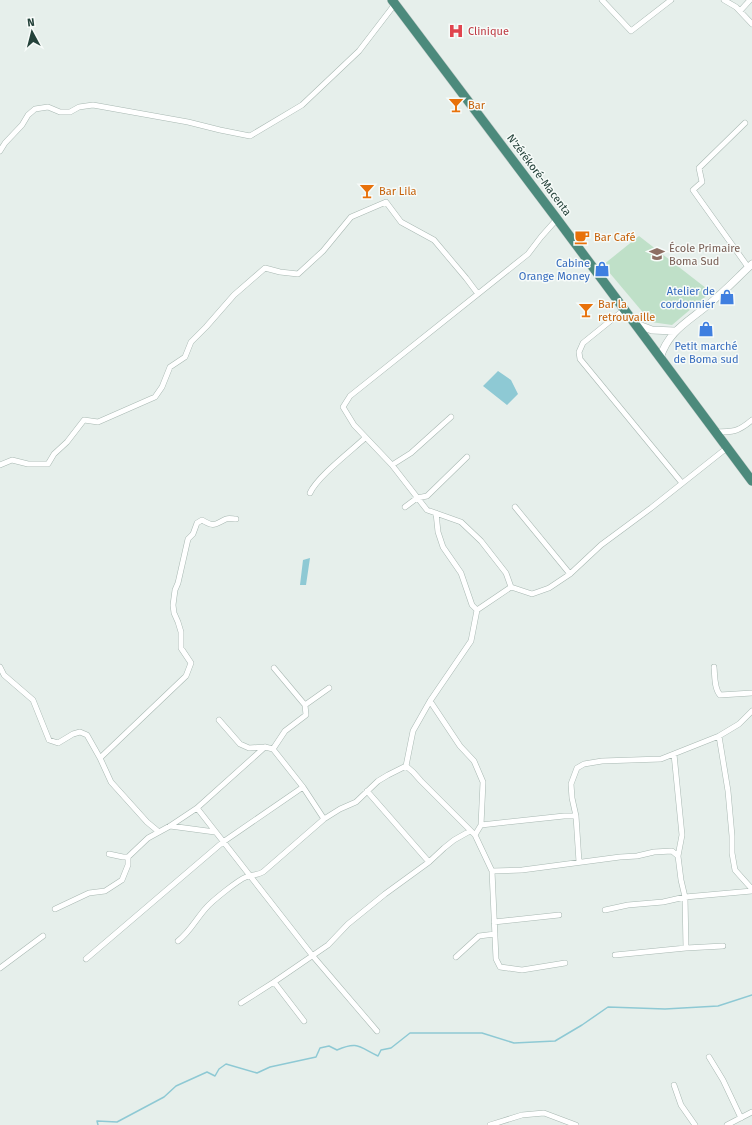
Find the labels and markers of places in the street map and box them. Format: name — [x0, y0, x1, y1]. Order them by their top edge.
hospital icon: Clinique — [447, 22, 465, 40]
place label: Clinique — [468, 25, 509, 38]
bar icon: Bar — [447, 96, 465, 114]
place label: Bar — [468, 99, 486, 112]
bar icon: Bar Lila — [358, 182, 376, 200]
place label: Bar Lila — [379, 185, 417, 198]
cafe icon: Bar Café — [573, 228, 591, 246]
place label: Bar Café — [594, 231, 635, 244]
place label: École Primaire Boma Sud — [669, 241, 740, 268]
school or university icon: École Primaire Boma Sud — [648, 245, 666, 263]
place label: Cabine Orange Money — [519, 257, 591, 283]
shop icon: Cabine Orange Money — [593, 260, 611, 278]
place label: Atelier de cordonnier — [660, 285, 716, 311]
shop icon: Atelier de cordonnier — [718, 288, 736, 306]
place label: Bar la retrouvaille — [598, 298, 655, 324]
bar icon: Bar la retrouvaille — [577, 301, 595, 319]
shop icon: Petit marché de Boma sud — [697, 320, 715, 338]
place label: Petit marché de Boma sud — [673, 340, 739, 366]

